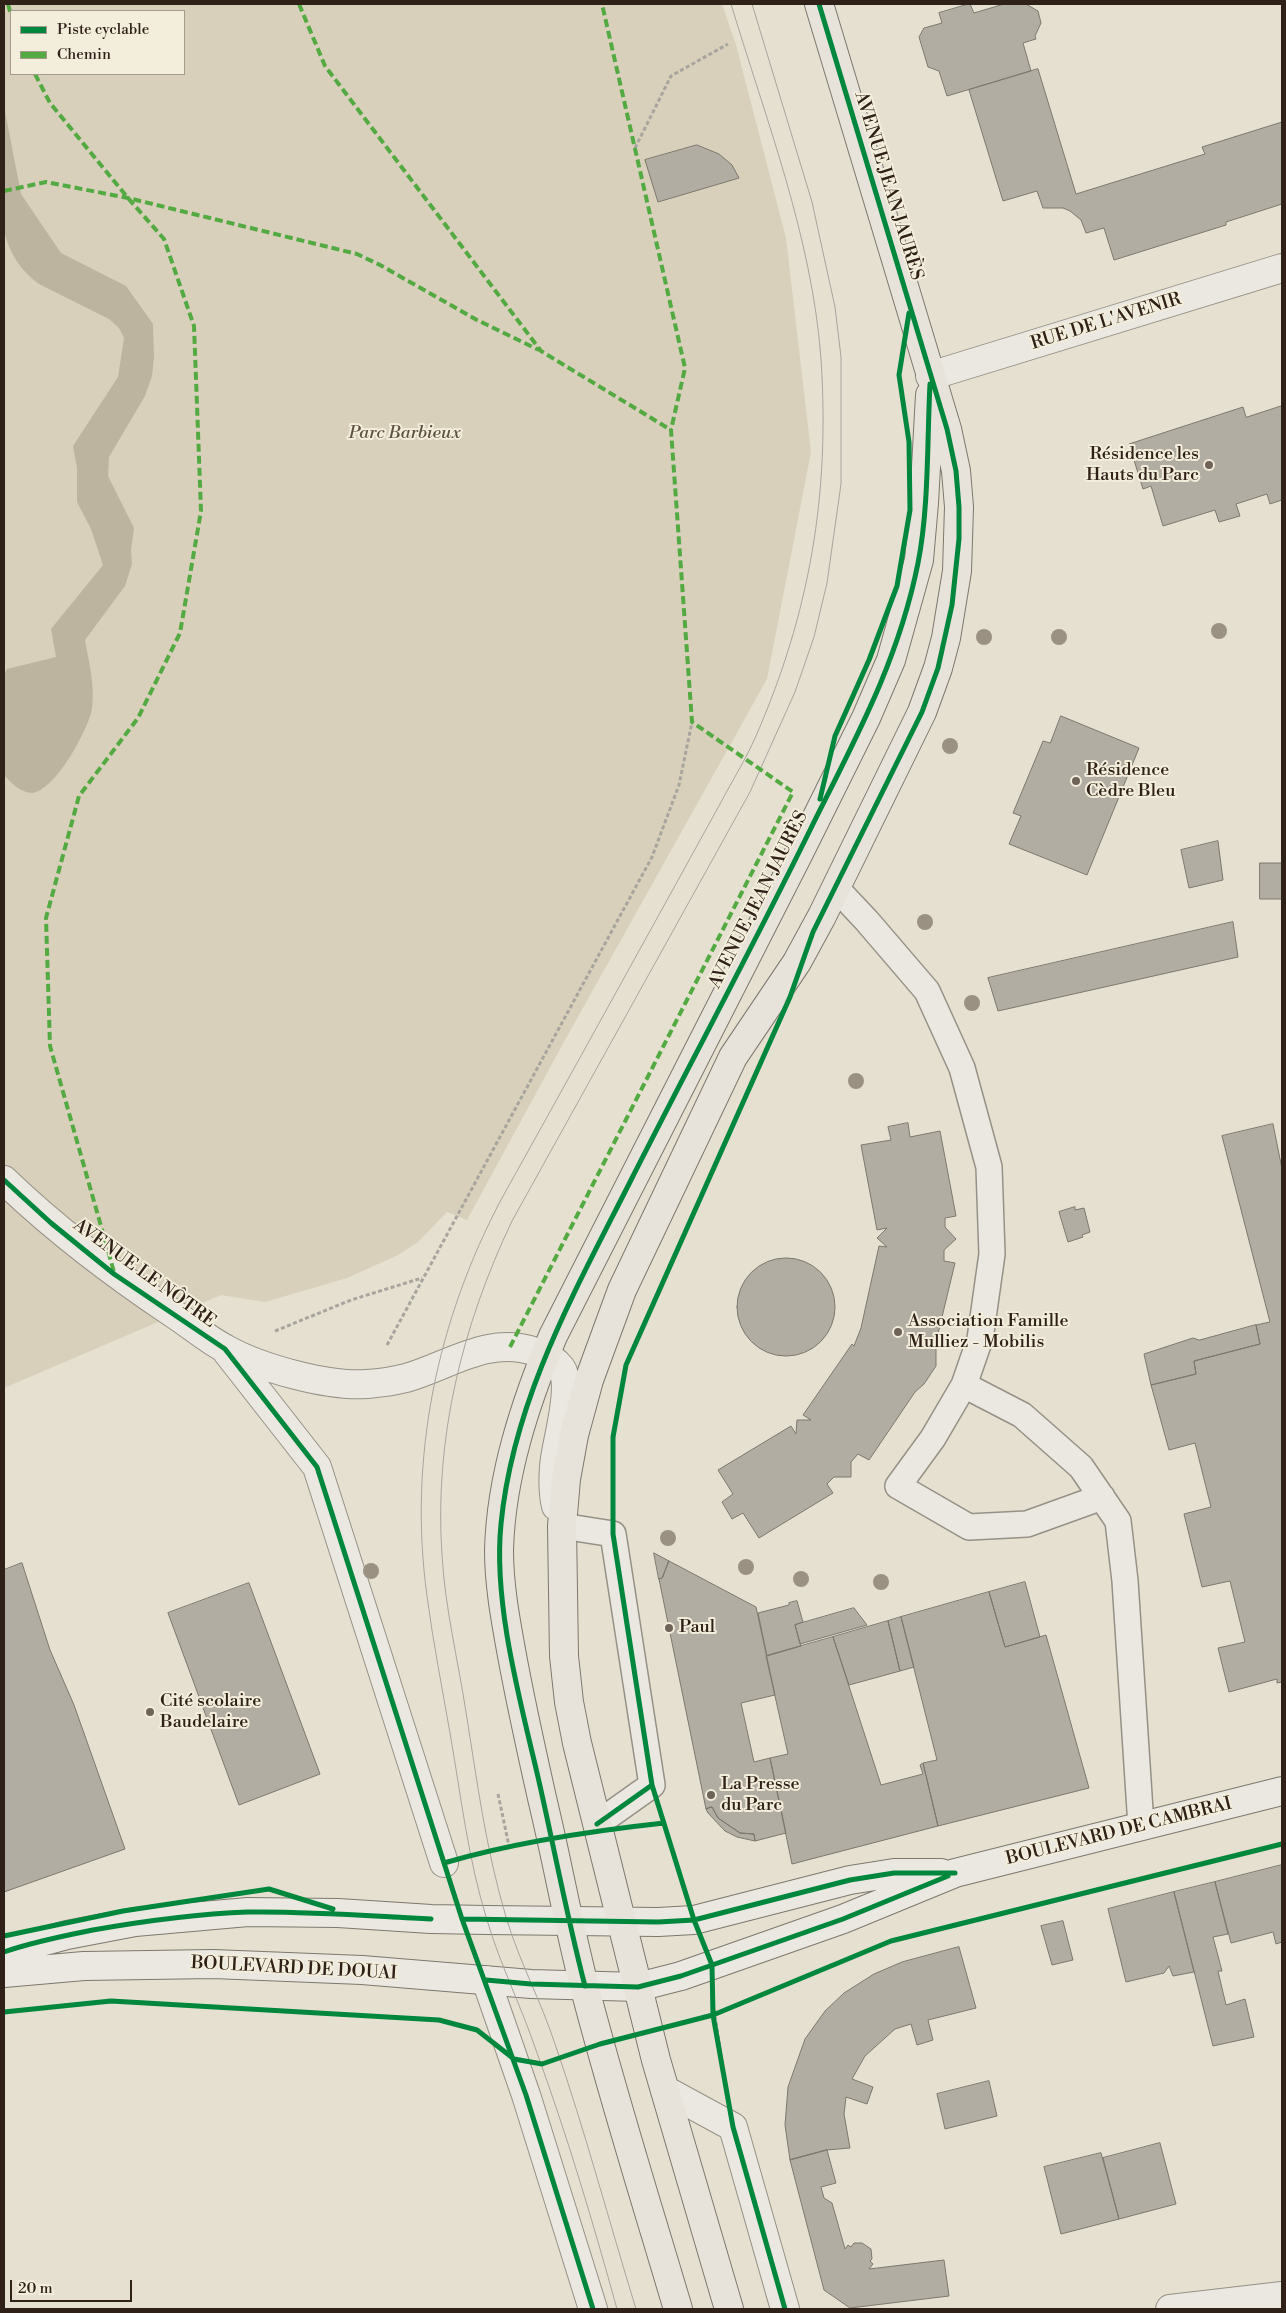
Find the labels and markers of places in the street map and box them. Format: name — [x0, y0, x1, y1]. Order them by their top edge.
place label: Résidence les Hauts du Parc — [1086, 444, 1199, 486]
marker: Résidence les Hauts du Parc — [1203, 459, 1215, 471]
place label: Résidence Cèdre Bleu — [1086, 760, 1175, 802]
marker: Résidence Cèdre Bleu — [1070, 775, 1082, 787]
place label: Association Famille Mulliez - Mobilis — [908, 1311, 1068, 1354]
marker: Association Famille Mulliez - Mobilis — [892, 1326, 904, 1338]
place label: Paul — [679, 1617, 715, 1639]
marker: Paul — [663, 1622, 675, 1634]
place label: Cité scolaire Baudelaire — [160, 1691, 261, 1734]
marker: Cité scolaire Baudelaire — [144, 1706, 156, 1718]
place label: La Presse du Parc — [721, 1774, 800, 1816]
marker: La Presse du Parc — [705, 1789, 717, 1801]

